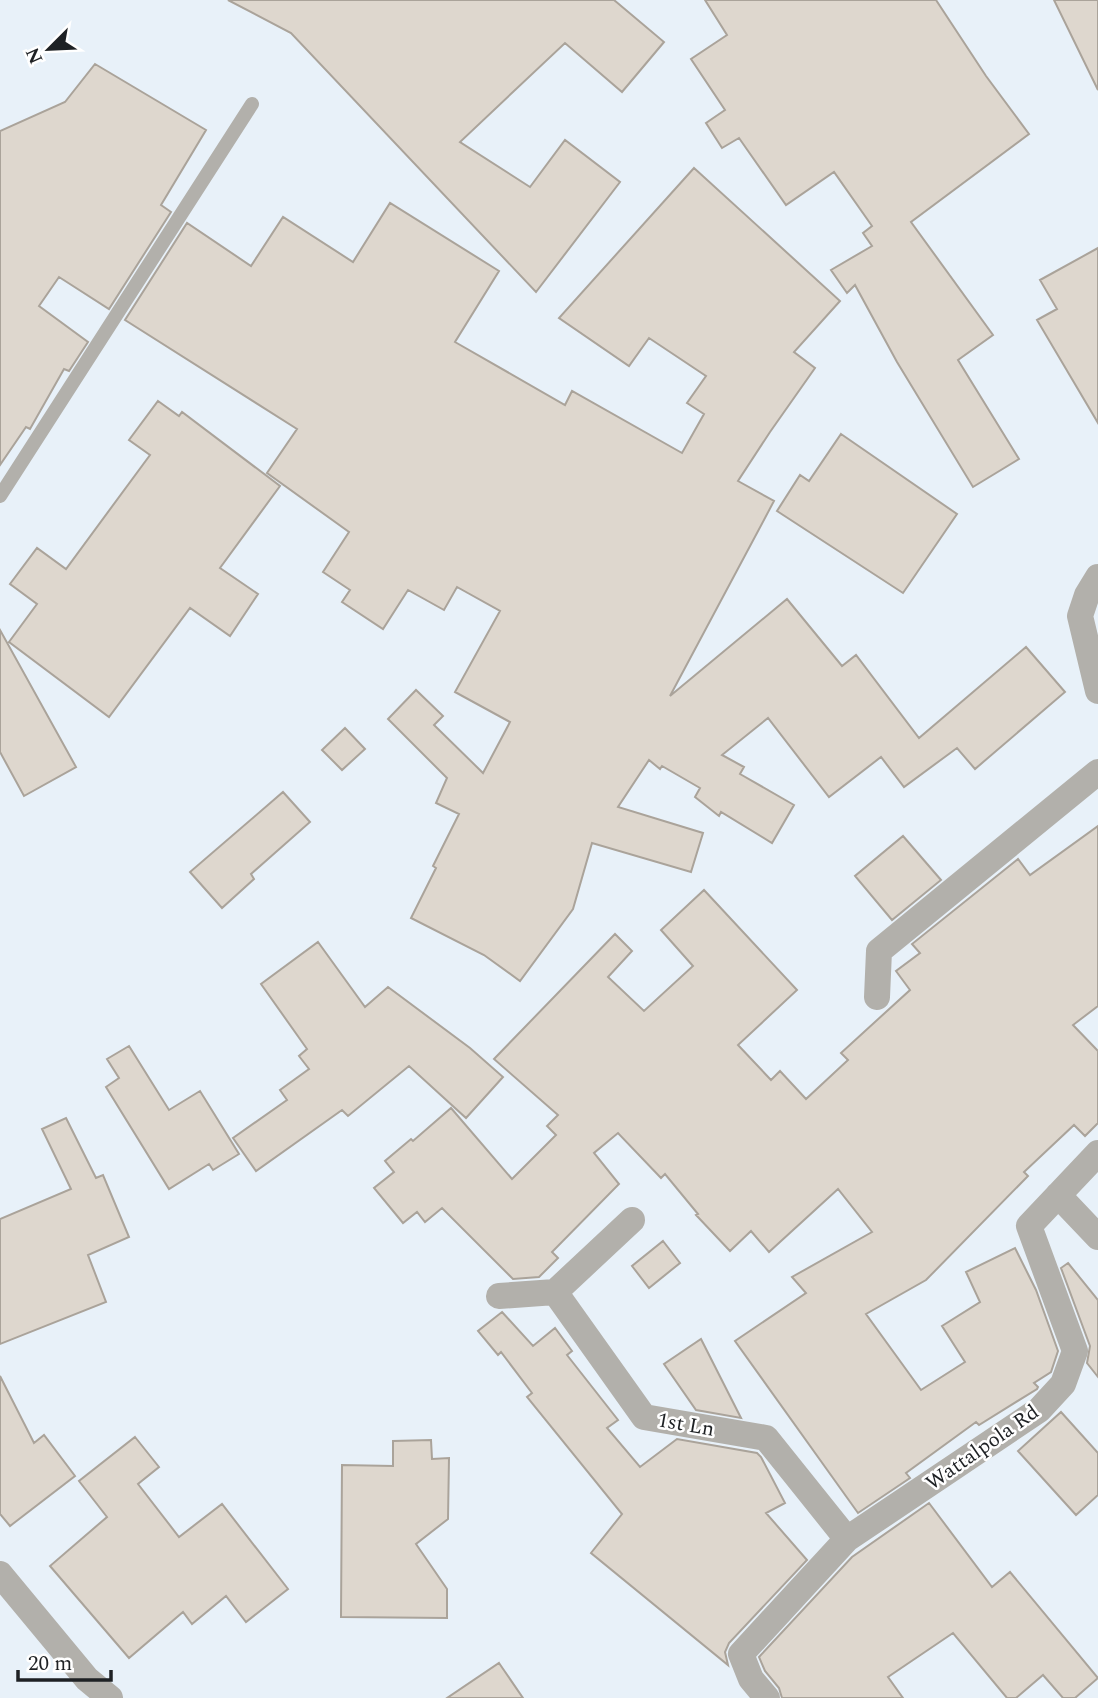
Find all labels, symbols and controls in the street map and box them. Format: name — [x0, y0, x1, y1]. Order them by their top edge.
north arrow — [14, 14, 84, 84]
text: N — [18, 42, 51, 68]
street label: Wattalpola Rd — [919, 1397, 1046, 1499]
street label: 1st Ln — [655, 1404, 717, 1446]
scale bar — [18, 1638, 110, 1682]
text: 20 m — [28, 1648, 72, 1680]

